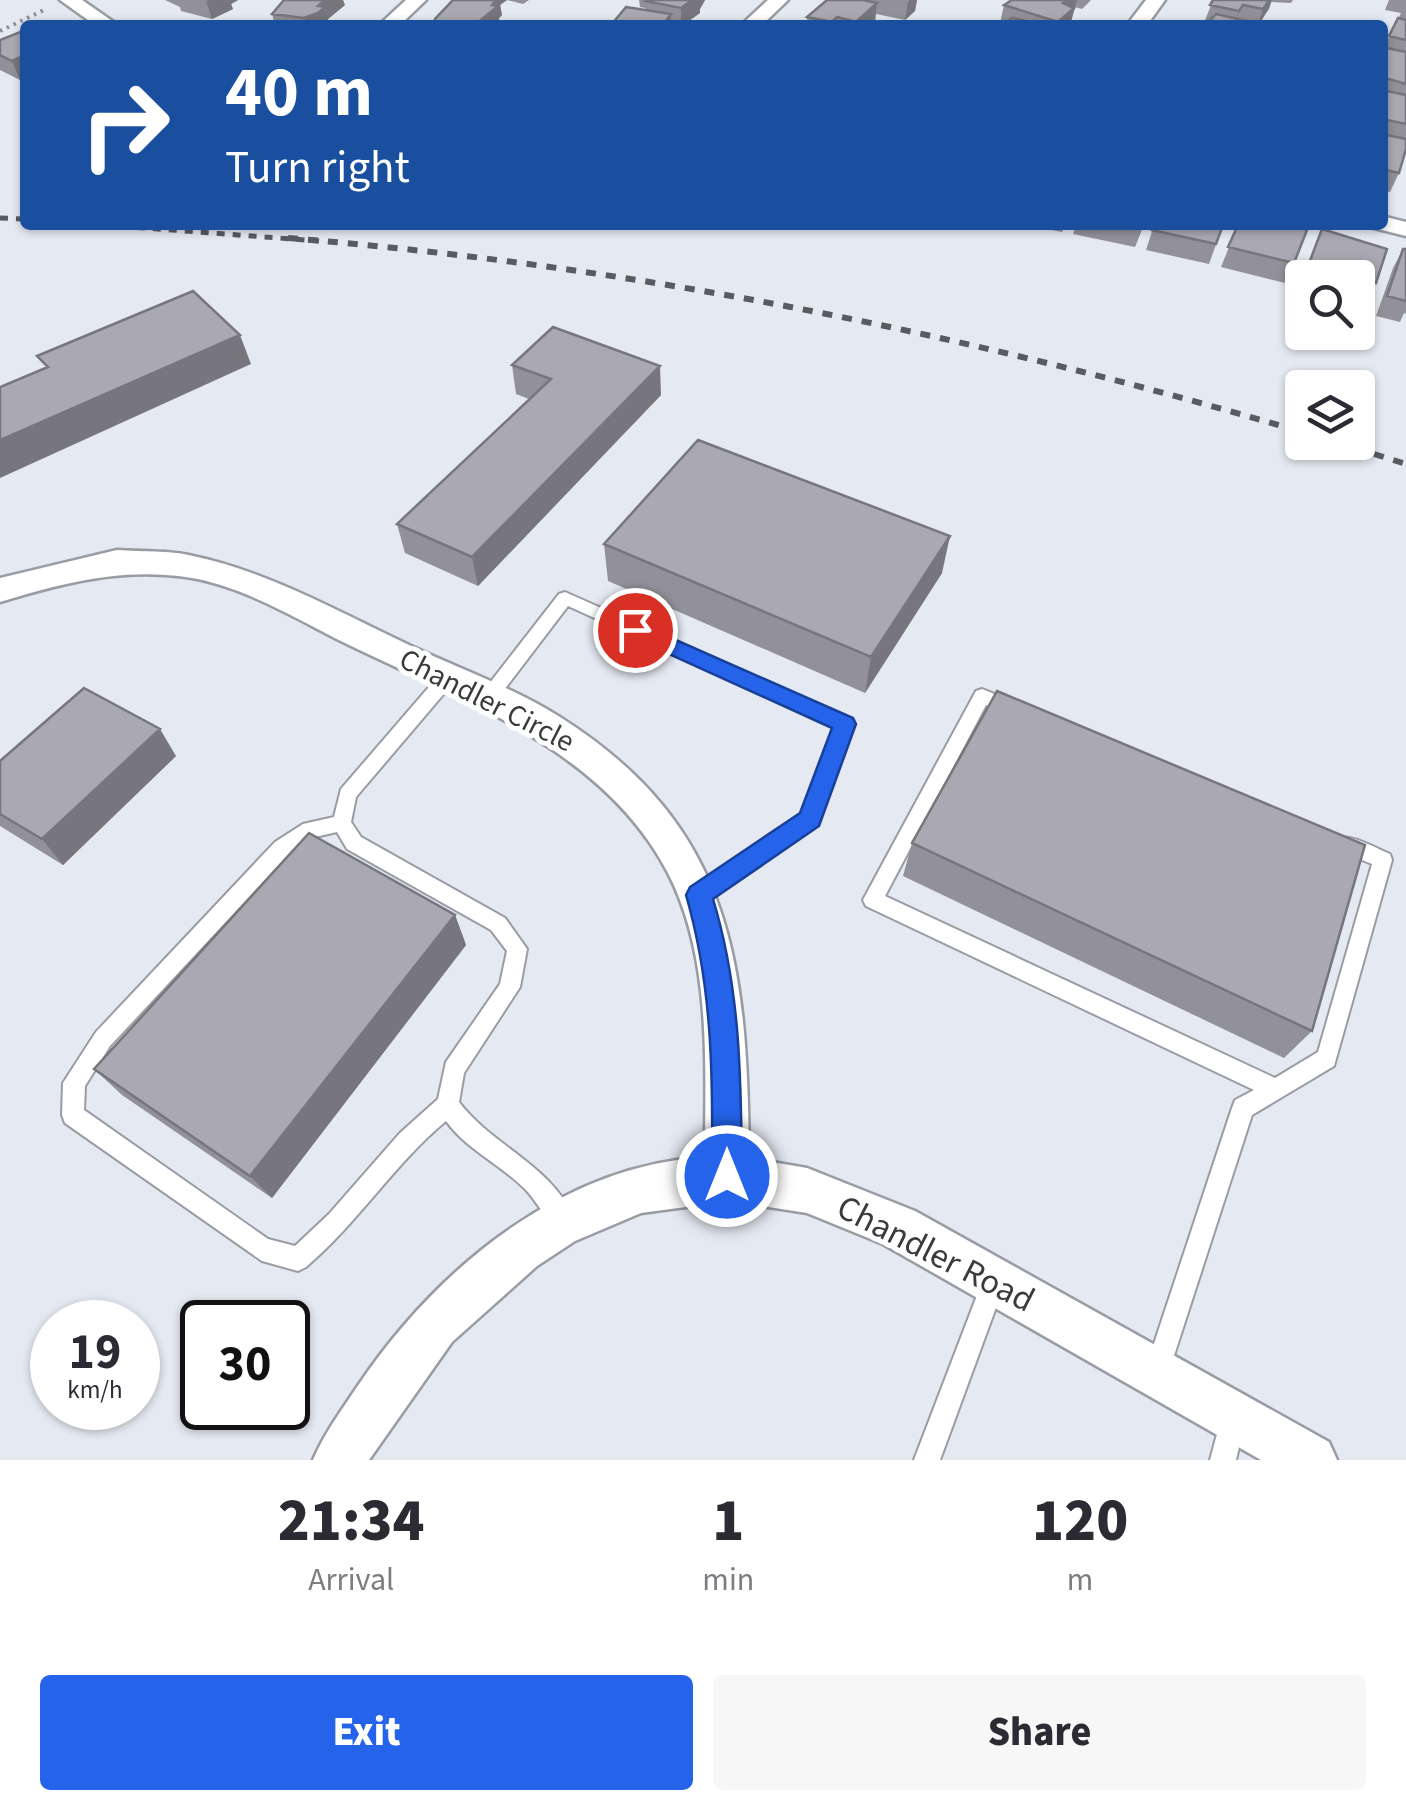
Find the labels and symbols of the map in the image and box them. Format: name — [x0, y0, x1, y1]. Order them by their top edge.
pin — [593, 588, 678, 673]
street label: Chandler Circle — [392, 638, 582, 763]
position arrow — [675, 1124, 779, 1228]
street label: Chandler Road — [828, 1183, 1043, 1325]
speed limit sign: 30 — [180, 1300, 310, 1430]

